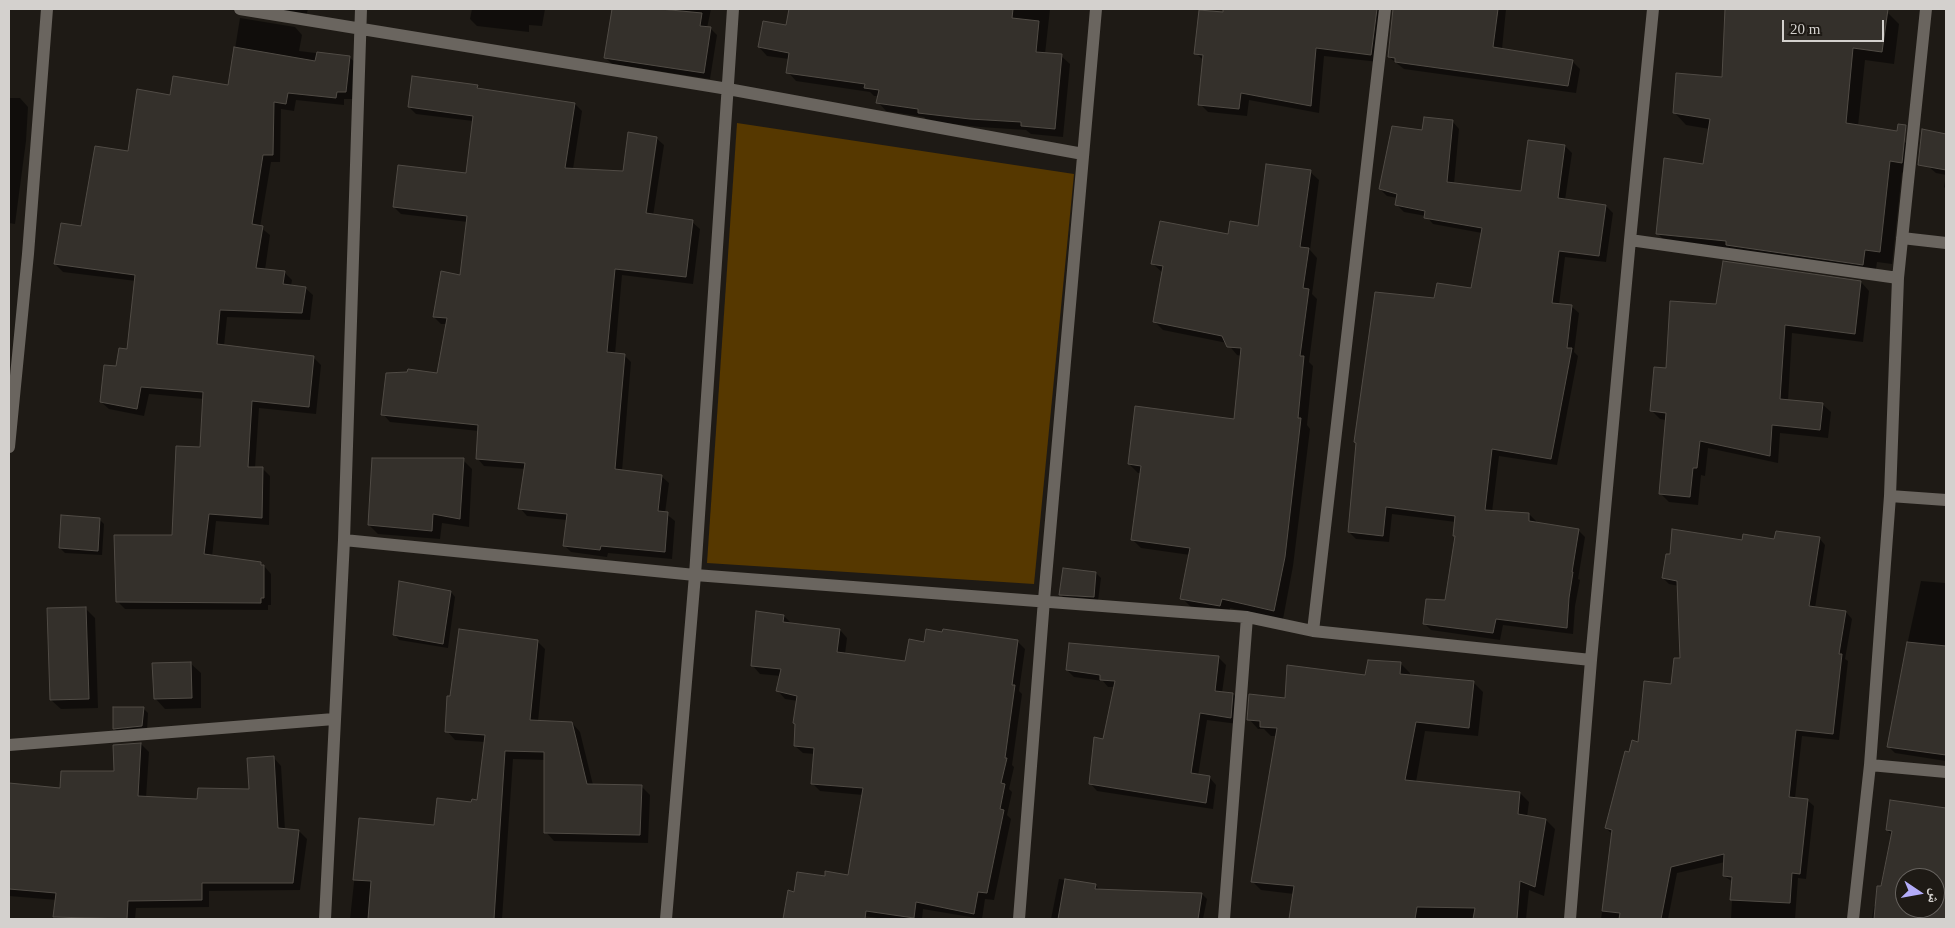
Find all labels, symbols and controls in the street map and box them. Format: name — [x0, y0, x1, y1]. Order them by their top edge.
scale bar — [1785, 10, 1888, 42]
text: 20 m — [1790, 21, 1820, 37]
north arrow — [1895, 868, 1945, 918]
text: ش — [1925, 887, 1943, 905]

